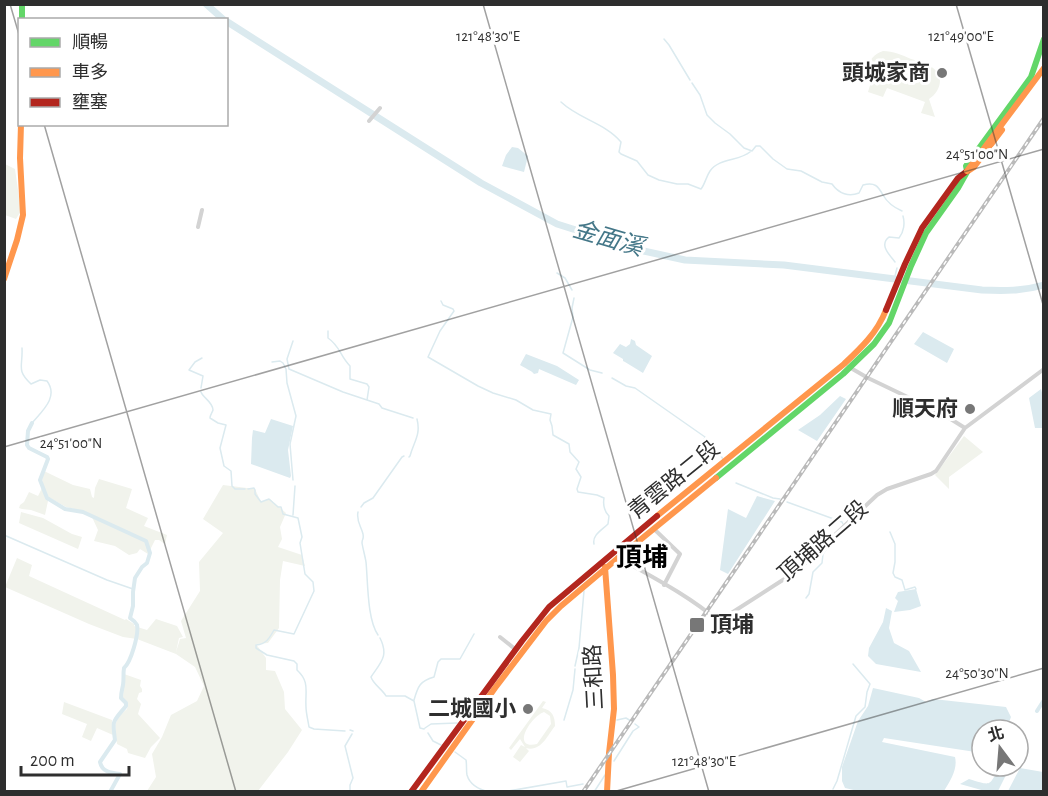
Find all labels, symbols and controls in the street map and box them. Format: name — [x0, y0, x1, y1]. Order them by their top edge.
legend — [18, 18, 228, 126]
text: 121°48'30"E — [456, 29, 520, 44]
text: 121°49'00"E — [928, 29, 994, 44]
text: 順暢 — [72, 32, 108, 52]
place label: 頭城家商 — [842, 61, 930, 84]
text: 車多 — [72, 62, 108, 82]
marker: 頭城家商 — [935, 66, 949, 80]
text: 壅塞 — [72, 92, 108, 112]
text: 24°51'00"N — [946, 147, 1008, 162]
water label: 金面溪 — [570, 216, 649, 261]
place label: 順天府 — [892, 397, 958, 420]
marker: 順天府 — [963, 402, 977, 416]
text: 24°51'00"N — [40, 436, 102, 451]
street label: 青雲路二段 — [624, 436, 724, 523]
street label: 頂埔路二段 — [774, 496, 872, 585]
district label: 頂埔 — [616, 543, 668, 571]
place label: 頂埔 — [710, 612, 754, 636]
marker: 頂埔 — [688, 616, 706, 634]
street label: 三和路 — [580, 643, 607, 711]
text: 24°50'30"N — [945, 666, 1009, 681]
place label: 二城國小 — [428, 697, 516, 720]
marker: 二城國小 — [521, 702, 535, 716]
north arrow — [970, 718, 1030, 778]
text: 北 — [986, 724, 1006, 744]
scale bar — [21, 739, 129, 777]
text: 200 m — [30, 752, 75, 770]
text: 121°48'30"E — [672, 754, 736, 769]

